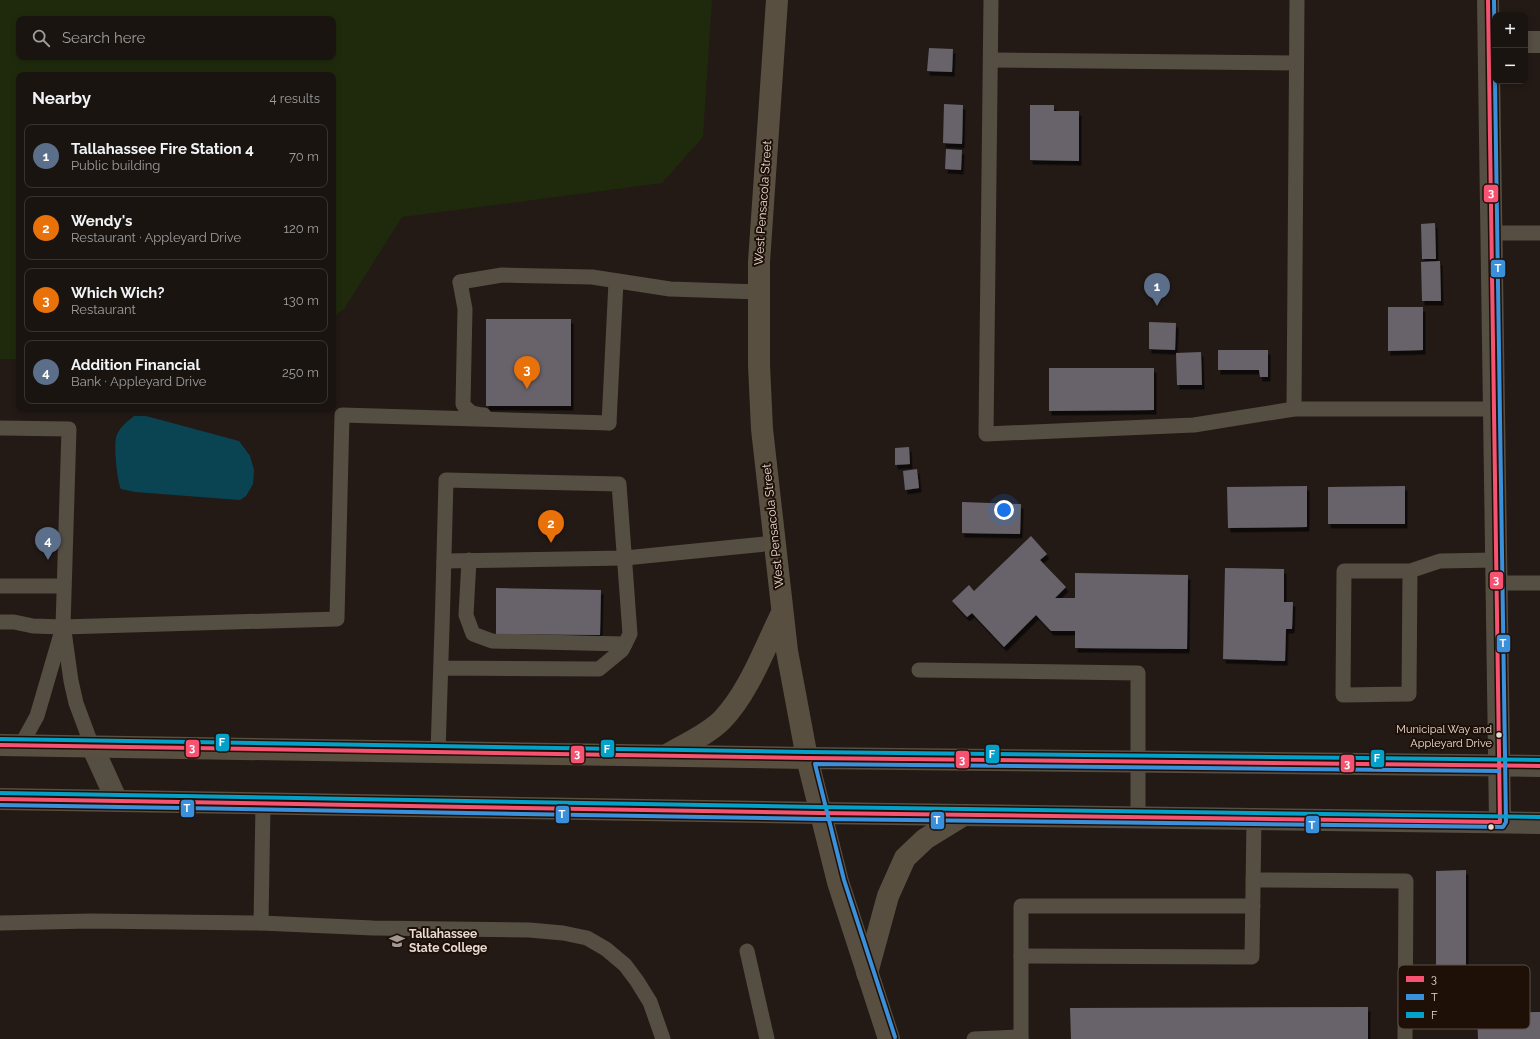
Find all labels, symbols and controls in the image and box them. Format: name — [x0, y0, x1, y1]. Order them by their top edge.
map controls — [1492, 12, 1528, 84]
button: + — [1492, 12, 1528, 48]
search box — [16, 16, 336, 60]
icon: search — [30, 27, 52, 49]
text: Search here — [62, 29, 145, 47]
button: − — [1492, 48, 1528, 84]
text: Nearby — [32, 88, 91, 108]
text: 4 results — [269, 91, 320, 106]
text: Tallahassee Fire Station 4 — [71, 140, 254, 158]
street label: West Pensacola Street — [752, 140, 774, 266]
text: 1 — [43, 149, 49, 164]
text: 70 m — [289, 149, 319, 164]
text: Public building — [71, 158, 160, 173]
line badge: 3 — [1483, 184, 1499, 203]
text: 3 — [1488, 187, 1494, 200]
text: Wendy's — [71, 212, 132, 230]
text: 2 — [42, 221, 50, 236]
text: 120 m — [283, 221, 319, 236]
text: Restaurant · Appleyard Drive — [71, 230, 241, 245]
line badge: T — [1490, 259, 1506, 278]
text: T — [1495, 262, 1502, 275]
pin: 1 — [1144, 273, 1170, 306]
text: Which Wich? — [71, 284, 165, 302]
text: 3 — [42, 293, 50, 308]
text: 130 m — [283, 293, 319, 308]
text: Restaurant — [71, 302, 136, 317]
text: Addition Financial — [71, 356, 200, 374]
pin: 3 — [514, 356, 540, 389]
text: 4 — [42, 365, 50, 380]
text: 250 m — [282, 365, 319, 380]
text: Bank · Appleyard Drive — [71, 374, 206, 389]
street label: West Pensacola Street — [759, 463, 787, 589]
your location — [994, 500, 1014, 520]
pin: 2 — [538, 510, 564, 543]
pin: 4 — [35, 527, 61, 560]
line badge: 3 — [1489, 571, 1504, 590]
text: 3 — [1493, 574, 1499, 587]
line badge: T — [1496, 634, 1511, 653]
text: T — [1500, 637, 1507, 650]
place label: Municipal Way and Appleyard Drive — [1396, 723, 1493, 750]
marker: Municipal Way and Appleyard Drive — [1494, 730, 1504, 740]
line badge: F — [215, 733, 230, 752]
text: F — [219, 736, 226, 749]
line badge: 3 — [185, 739, 200, 758]
line badge: F — [600, 739, 615, 758]
text: 3 — [189, 742, 195, 755]
text: F — [604, 743, 611, 756]
line badge: F — [985, 744, 1000, 764]
line badge: 3 — [570, 745, 585, 764]
text: 3 — [574, 748, 580, 761]
text: F — [989, 748, 996, 761]
line badge: F — [1370, 749, 1385, 768]
line badge: 3 — [955, 750, 970, 769]
text: F — [1374, 752, 1381, 765]
text: 3 — [959, 754, 965, 767]
line badge: 3 — [1340, 754, 1355, 773]
text: 3 — [1344, 758, 1350, 771]
line badge: T — [180, 799, 195, 818]
text: T — [184, 802, 191, 815]
line badge: T — [555, 805, 570, 824]
text: T — [559, 808, 566, 821]
line badge: T — [930, 811, 945, 830]
text: T — [934, 814, 941, 827]
line badge: T — [1305, 815, 1320, 834]
text: T — [1309, 819, 1316, 832]
unlabelled marker — [1486, 822, 1496, 832]
place label: Tallahassee State College — [409, 927, 487, 955]
school or university icon: Tallahassee State College — [388, 932, 406, 950]
legend — [1398, 965, 1530, 1029]
text: 3 — [1431, 973, 1437, 986]
text: T — [1431, 991, 1438, 1004]
text: F — [1431, 1009, 1438, 1022]

